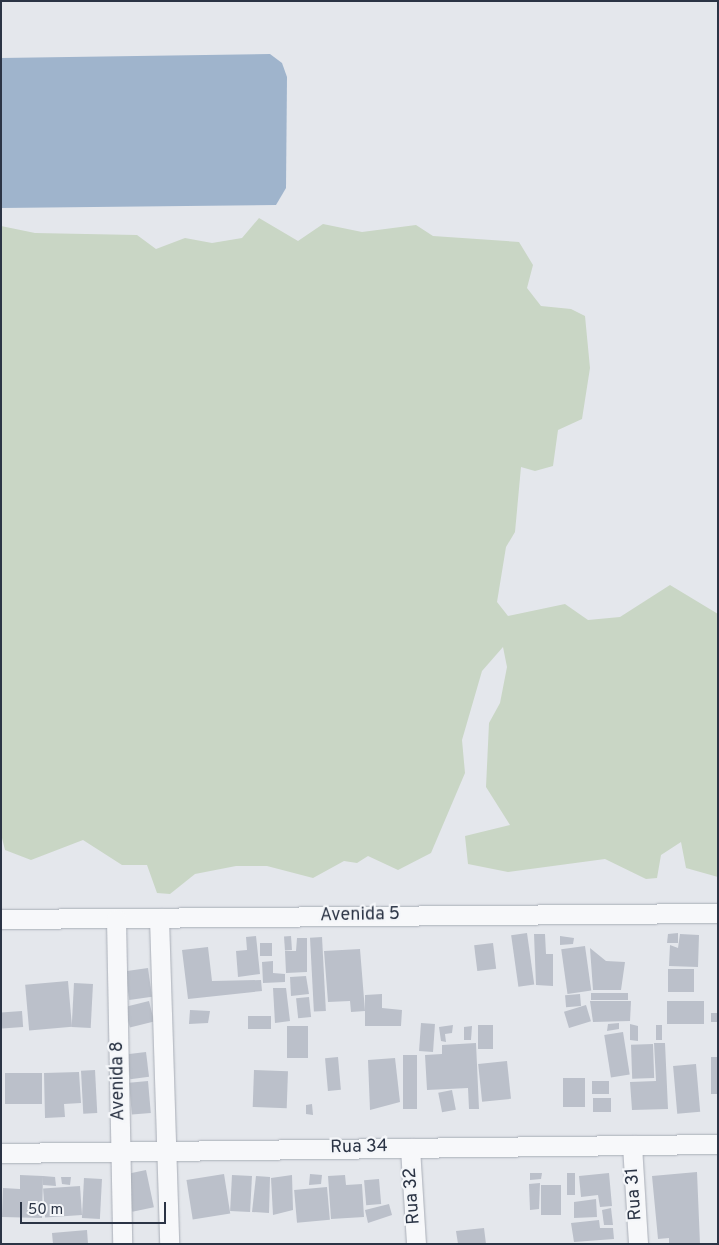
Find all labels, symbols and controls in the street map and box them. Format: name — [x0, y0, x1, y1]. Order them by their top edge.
street label: Avenida 5 — [320, 905, 400, 927]
street label: Avenida 8 — [108, 1041, 130, 1121]
street label: Rua 34 — [330, 1137, 388, 1159]
street label: Rua 32 — [400, 1167, 426, 1225]
street label: Rua 31 — [622, 1167, 648, 1221]
scale bar — [22, 1192, 169, 1224]
text: 50 m — [28, 1201, 63, 1220]

